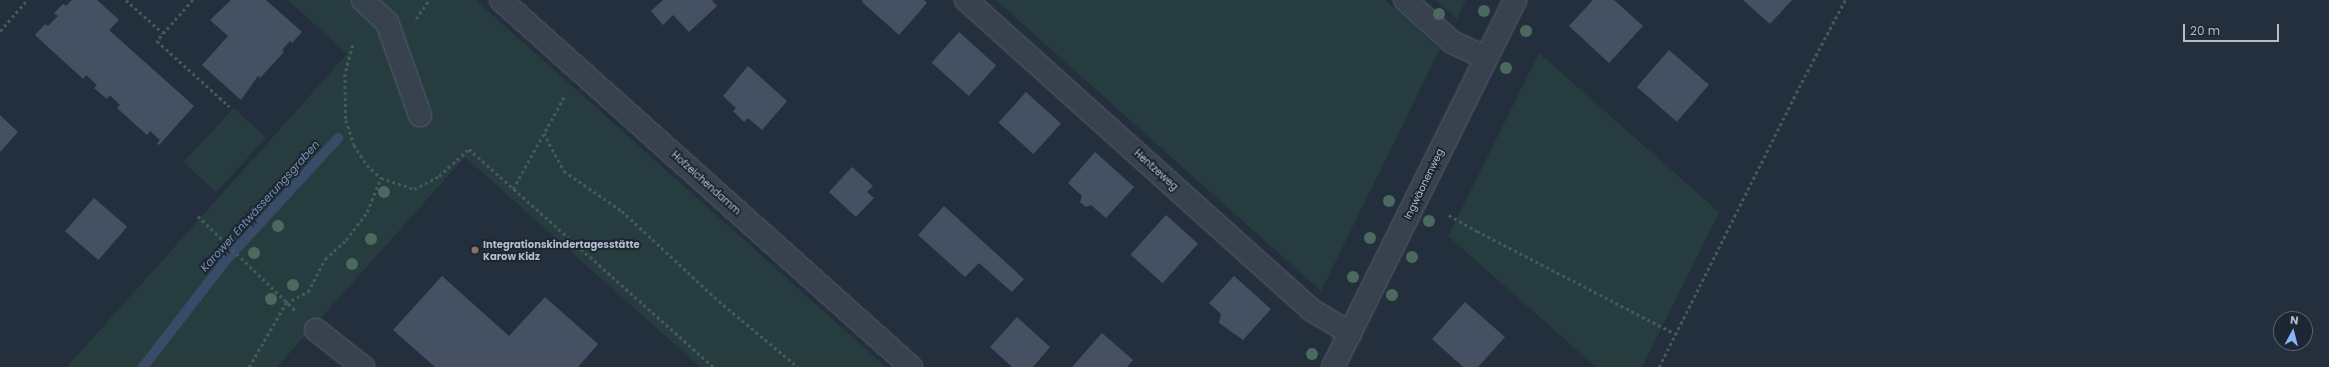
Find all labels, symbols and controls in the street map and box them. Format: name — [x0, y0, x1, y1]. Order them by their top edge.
scale bar — [2185, 16, 2281, 42]
text: 20 m — [2190, 22, 2220, 39]
water label: Karower Entwässerungsgraben — [198, 138, 322, 274]
street label: Hentzeweg — [1132, 147, 1180, 193]
street label: Ingwäonenweg — [1402, 147, 1446, 221]
street label: Hofzeichendamm — [669, 149, 743, 217]
place label: Integrationskindertagesstätte Karow Kidz — [483, 238, 640, 262]
marker: Integrationskindertagesstätte Karow Kidz — [470, 245, 480, 255]
north arrow — [2273, 311, 2313, 351]
text: N — [2289, 312, 2299, 329]

